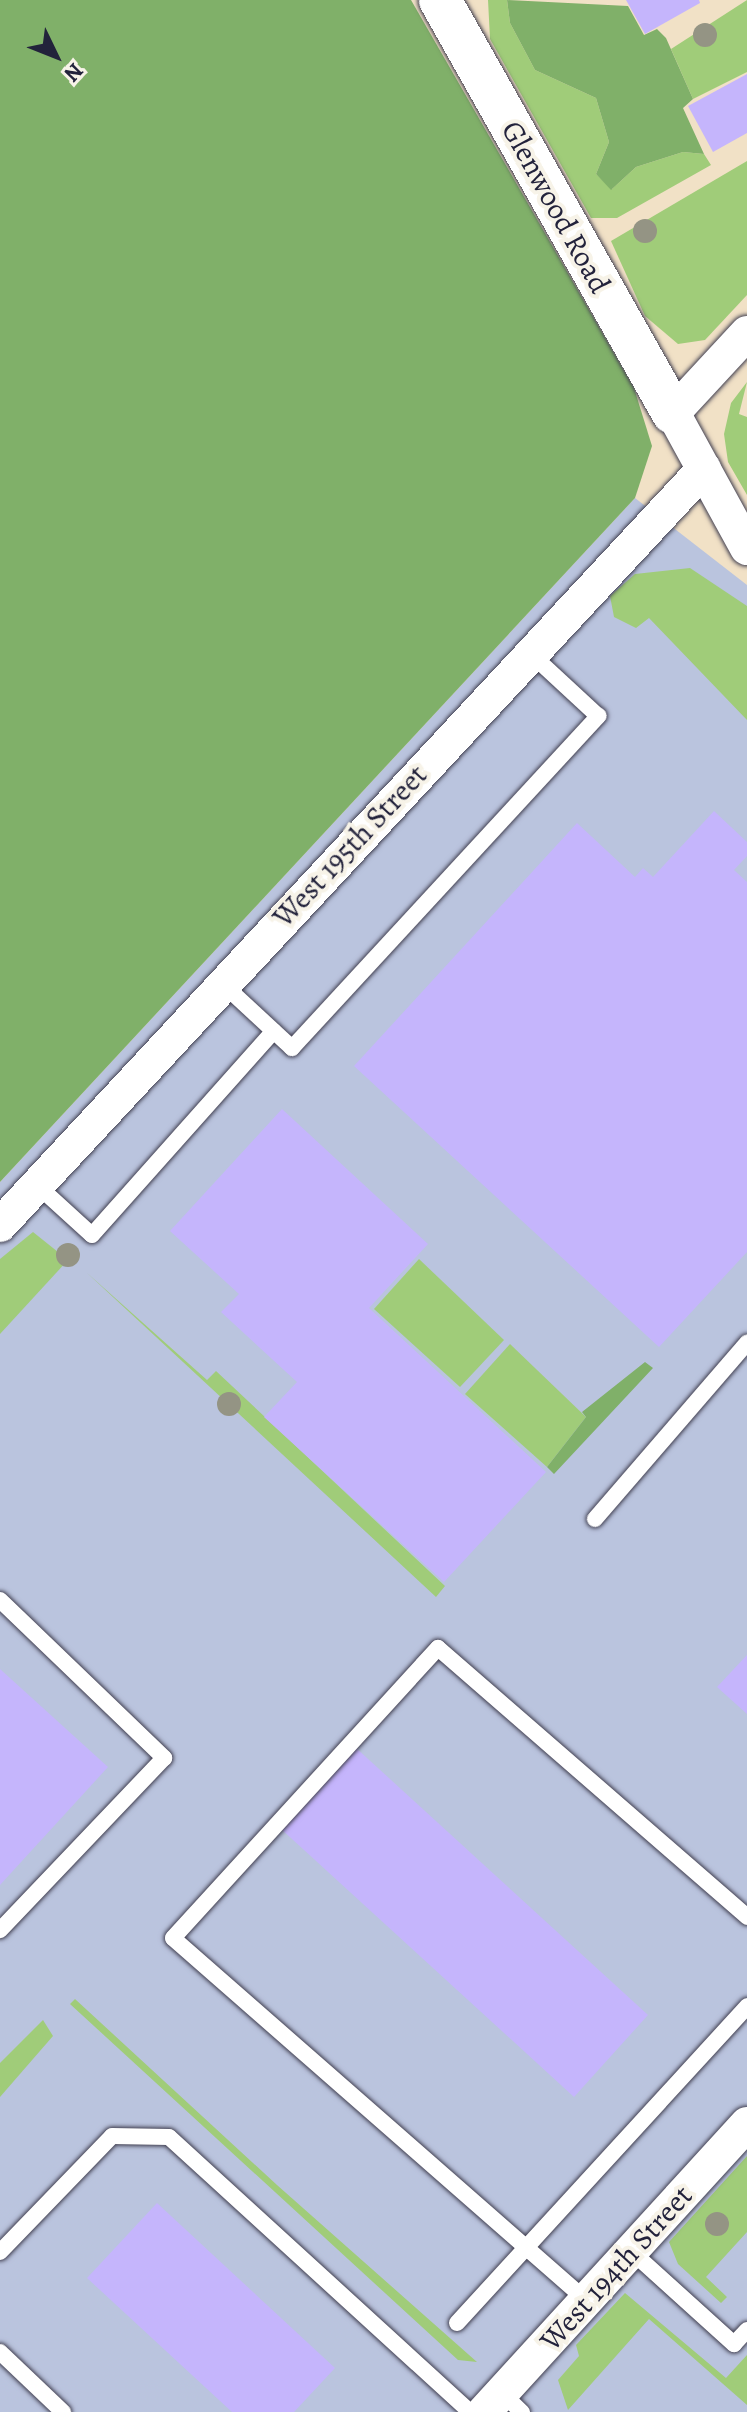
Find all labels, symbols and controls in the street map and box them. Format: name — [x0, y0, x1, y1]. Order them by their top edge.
north arrow — [16, 16, 96, 96]
text: N — [57, 56, 90, 88]
street label: Glenwood Road — [494, 115, 618, 299]
street label: West 195th Street — [265, 757, 435, 935]
street label: West 194th Street — [532, 2178, 700, 2358]

